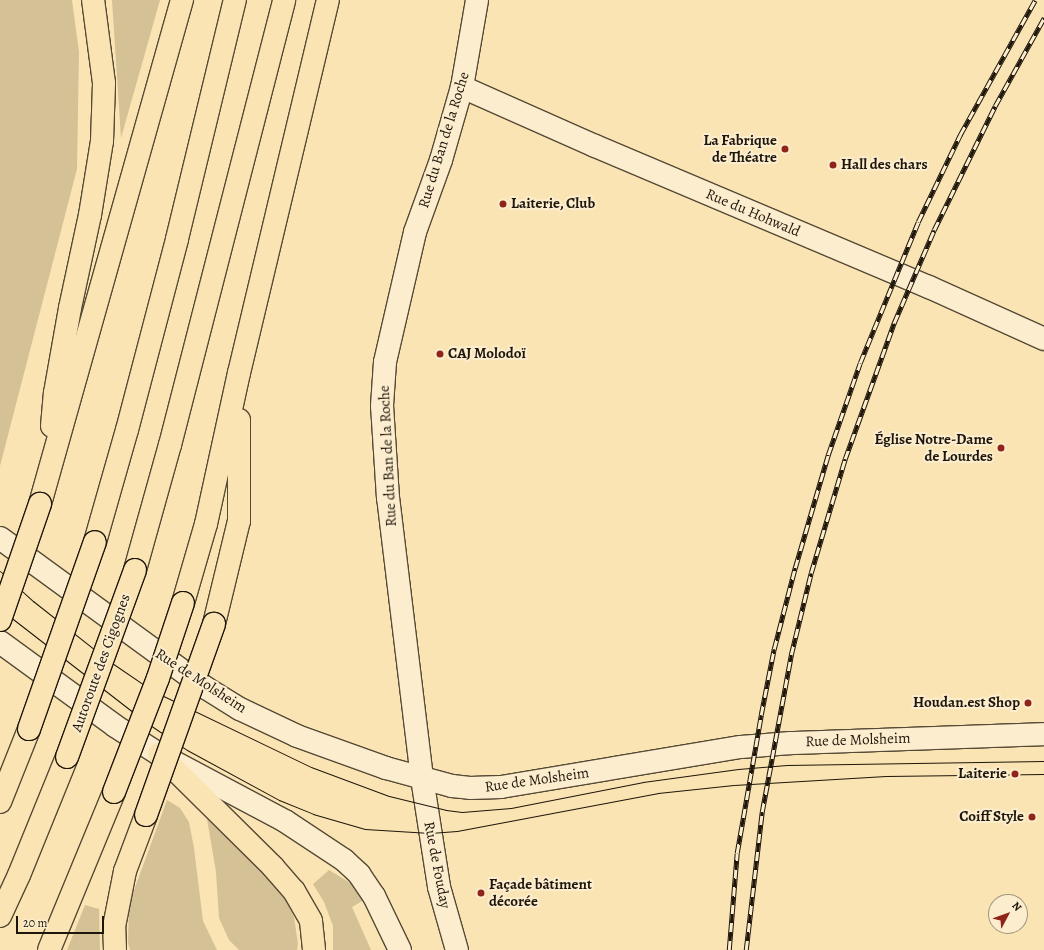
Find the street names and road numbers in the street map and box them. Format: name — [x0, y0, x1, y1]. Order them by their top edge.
street label: Rue du Ban de la Roche — [415, 70, 473, 210]
street label: Rue du Hohwald — [703, 185, 803, 241]
street label: Rue du Ban de la Roche — [375, 385, 401, 527]
street label: Autoroute des Cigognes — [68, 592, 134, 734]
street label: Rue de Molsheim — [152, 645, 250, 717]
street label: Rue de Molsheim — [805, 729, 911, 751]
street label: Rue de Molsheim — [484, 764, 590, 796]
street label: Rue de Fouday — [420, 820, 454, 910]

